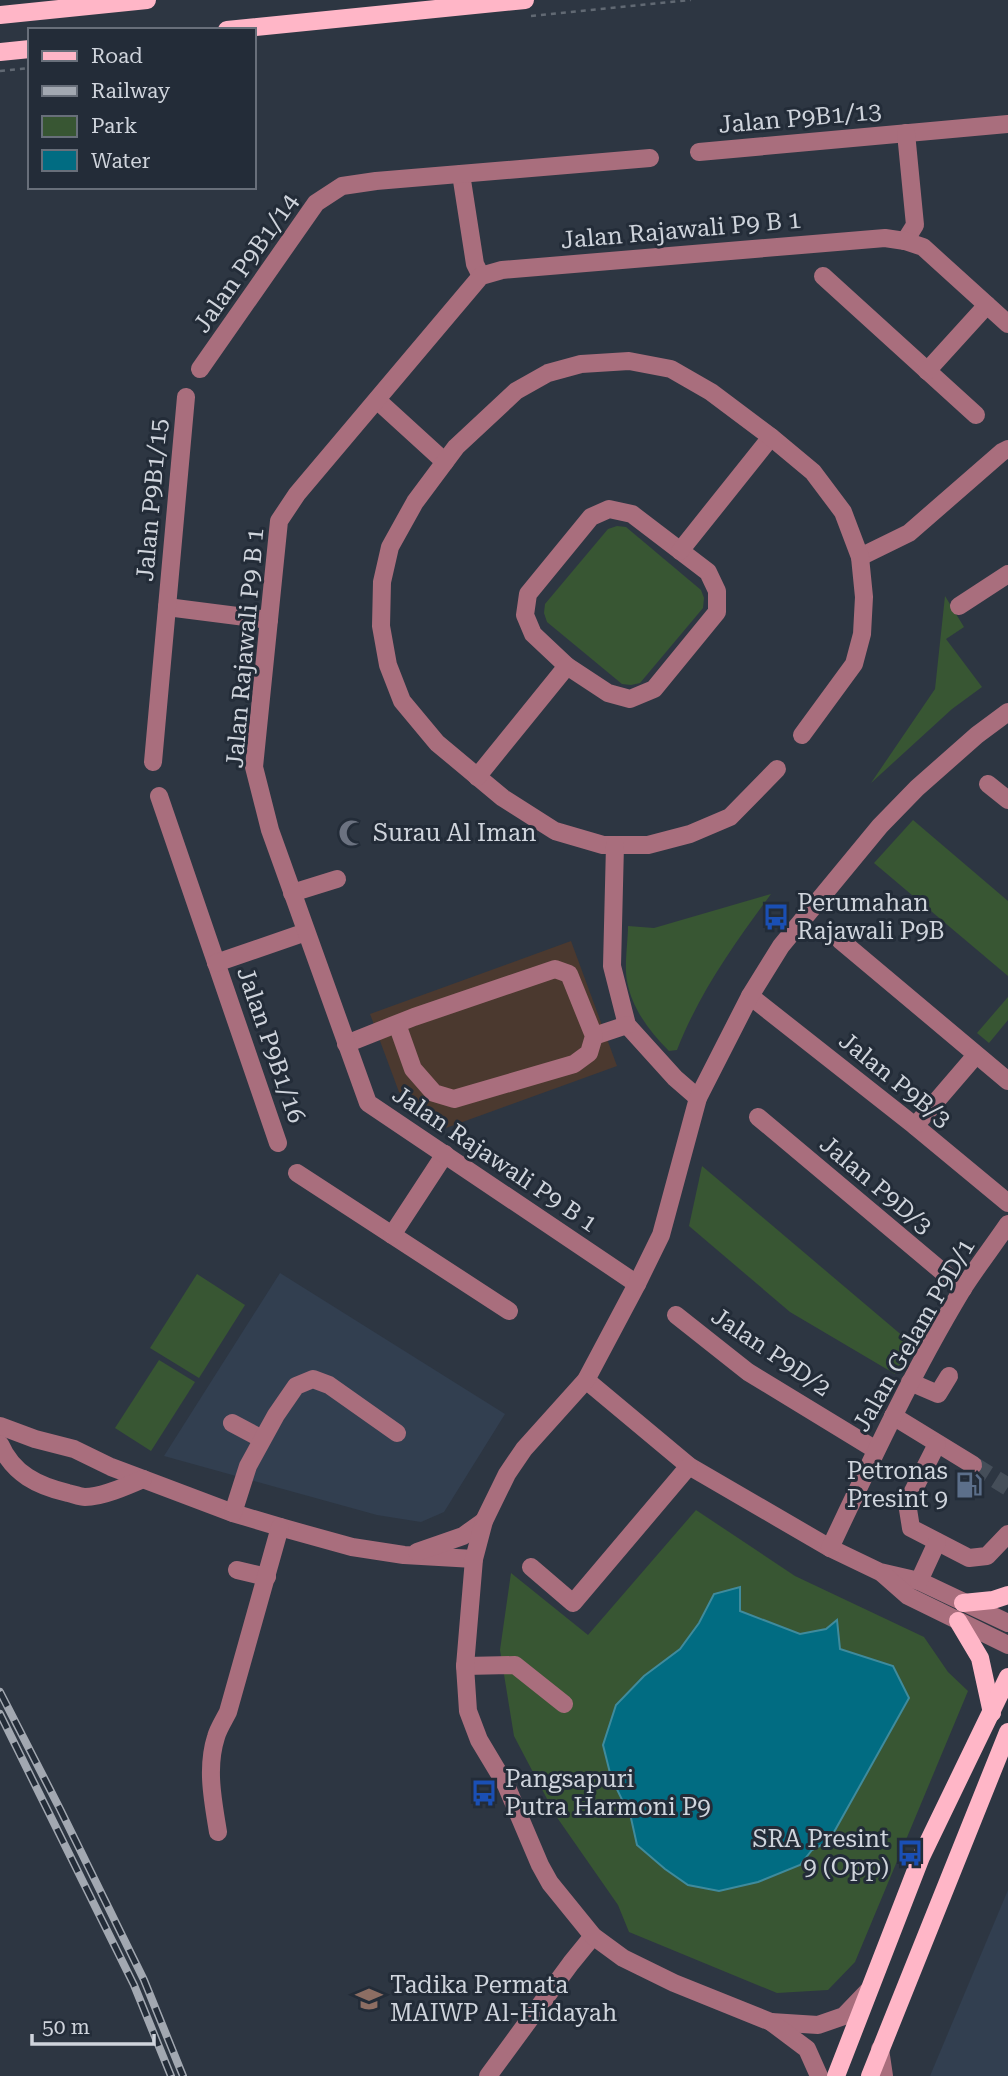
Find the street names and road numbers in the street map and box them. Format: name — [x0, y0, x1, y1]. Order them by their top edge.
street label: Jalan P9B1/13 — [717, 97, 883, 139]
street label: Jalan P9B1/14 — [188, 188, 305, 338]
street label: Jalan Rajawali P9 B 1 — [560, 206, 802, 254]
street label: Jalan P9B1/15 — [131, 417, 173, 583]
street label: Jalan Rajawali P9 B 1 — [221, 527, 269, 769]
street label: Jalan P9B1/16 — [231, 963, 311, 1127]
street label: Jalan P9B/3 — [834, 1027, 956, 1133]
street label: Jalan Rajawali P9 B 1 — [387, 1080, 603, 1238]
street label: Jalan P9D/3 — [814, 1130, 938, 1240]
street label: Jalan Gelam P9D/1 — [847, 1234, 981, 1436]
street label: Jalan P9D/2 — [706, 1302, 836, 1402]

